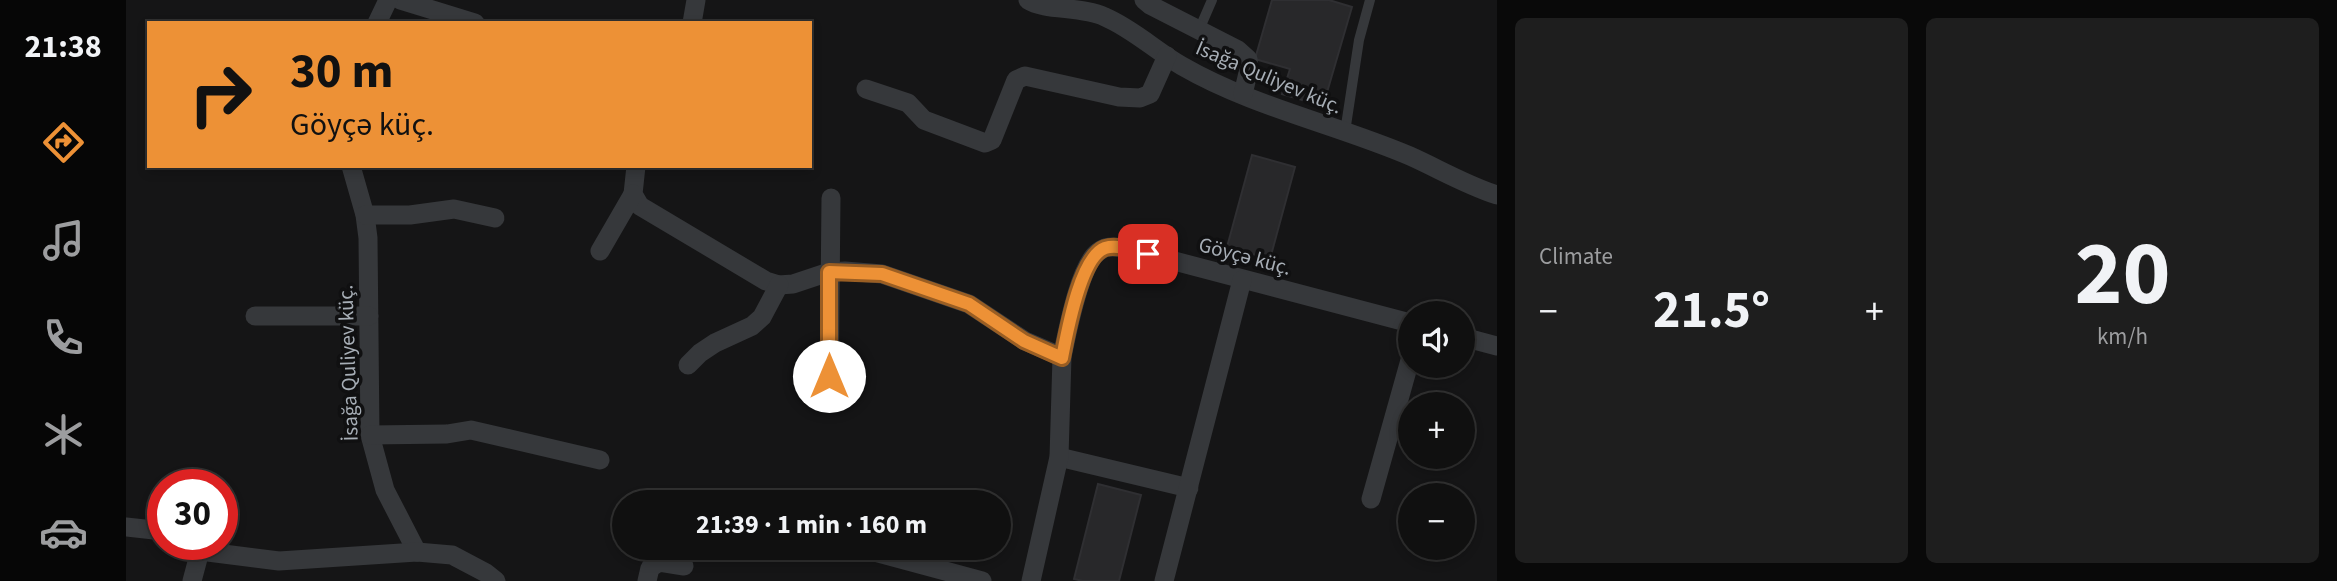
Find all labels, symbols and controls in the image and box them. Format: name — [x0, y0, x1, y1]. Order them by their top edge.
text: 21:38 — [24, 24, 102, 70]
street label: İsağa Quliyev küç. — [1191, 33, 1347, 121]
text: 30 m — [290, 37, 394, 107]
icon: right — [175, 49, 266, 140]
text: Göyçə küç. — [290, 102, 434, 148]
icon: directions — [39, 118, 88, 167]
text: 20 — [2074, 210, 2171, 339]
icon: music — [39, 216, 88, 265]
pin — [1118, 224, 1178, 284]
street label: Göyçə küç. — [1195, 229, 1295, 283]
icon: arrive — [1129, 235, 1167, 273]
text: Climate — [1539, 240, 1613, 273]
text: 21.5° — [1653, 274, 1770, 348]
street label: İsağa Quliyev küç. — [330, 284, 366, 442]
text: − — [1539, 285, 1558, 339]
text: + — [1865, 285, 1884, 339]
map controls — [1398, 301, 1475, 560]
button: sound — [1398, 301, 1475, 378]
icon: phone — [39, 313, 88, 362]
text: km/h — [2097, 320, 2148, 353]
position arrow — [792, 339, 866, 413]
button: + — [1398, 392, 1475, 469]
icon: climate — [39, 410, 88, 459]
speed limit sign: 30 — [147, 469, 238, 560]
button: − — [1398, 483, 1475, 560]
text: 21:39 · 1 min · 160 m — [696, 506, 927, 543]
icon: car — [39, 508, 88, 557]

